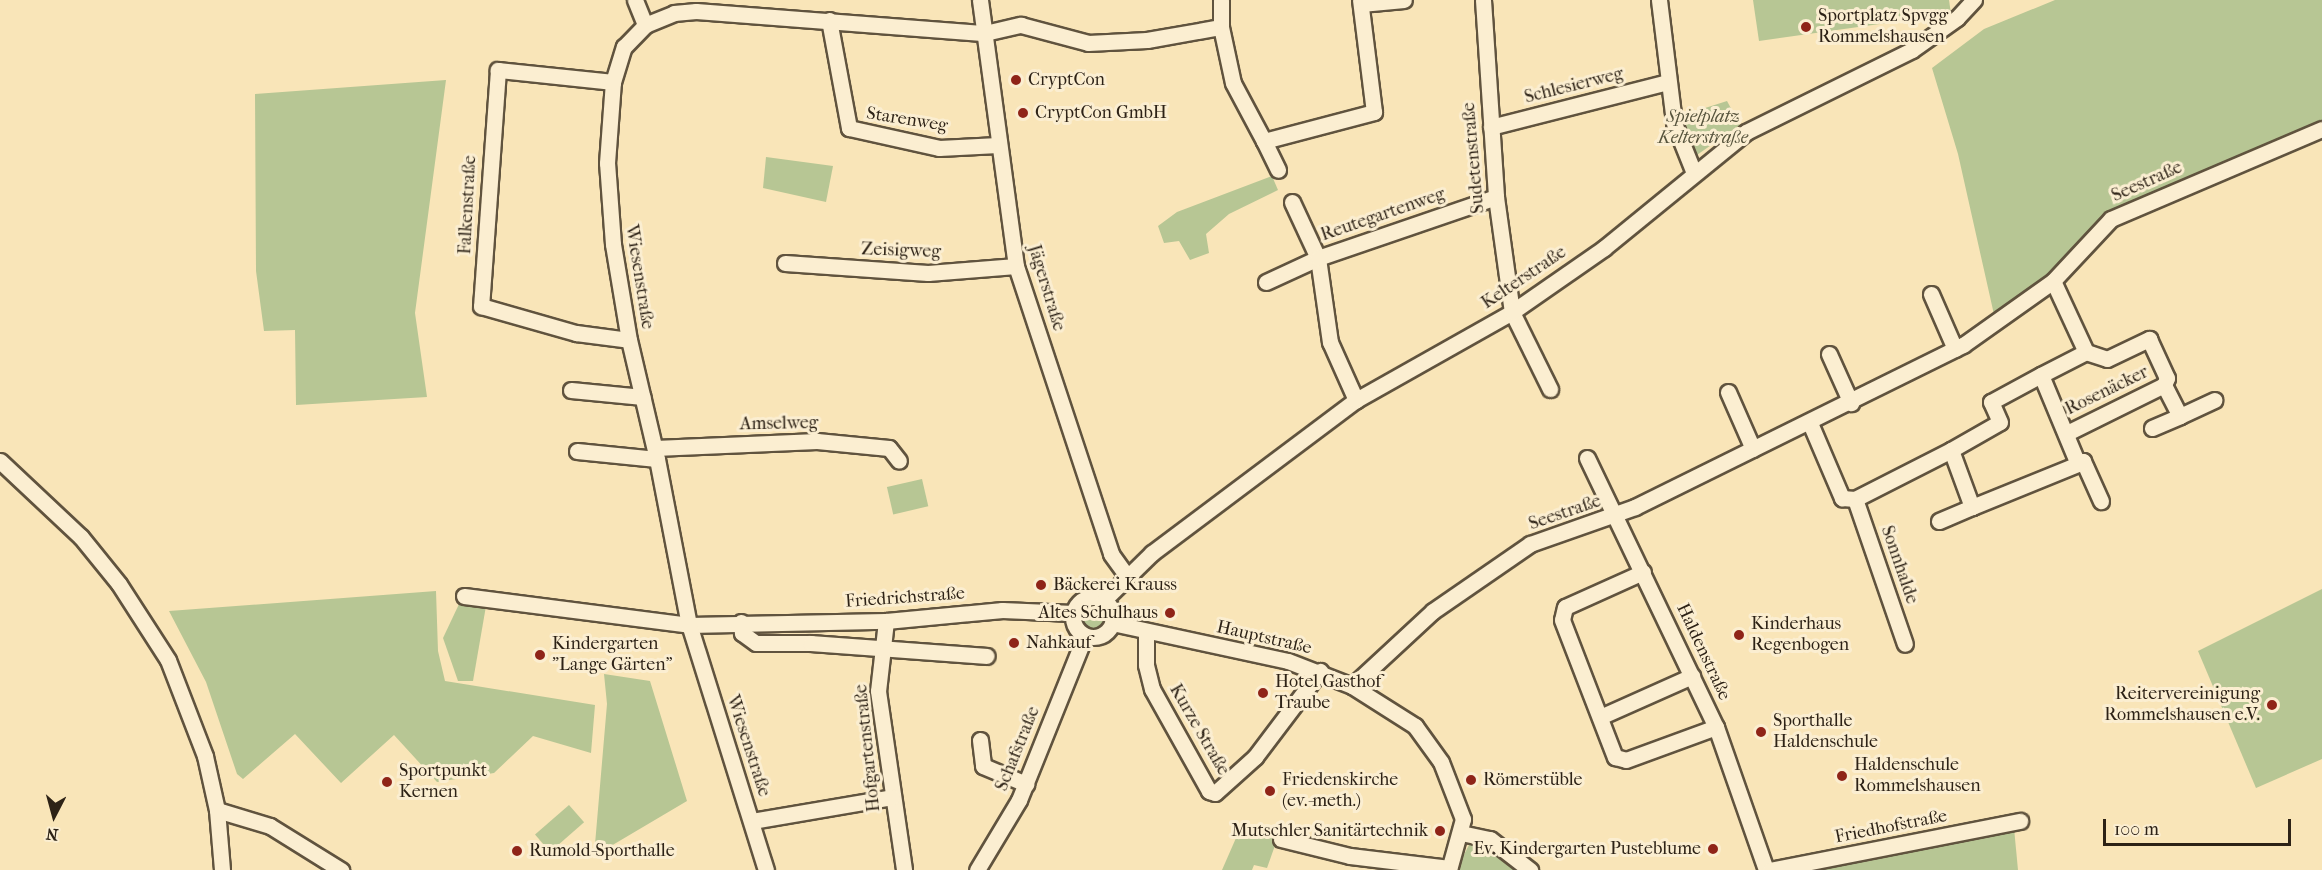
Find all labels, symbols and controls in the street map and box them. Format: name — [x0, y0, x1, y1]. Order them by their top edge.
place label: Sportplatz Spvgg Rommelshausen — [1818, 6, 1948, 48]
marker: Sportplatz Spvgg Rommelshausen — [1799, 20, 1813, 34]
street label: Schlesierweg — [1522, 63, 1626, 109]
place label: CryptCon — [1028, 69, 1105, 91]
marker: CryptCon — [1009, 73, 1023, 87]
street label: Sudetenstraße — [1458, 101, 1490, 215]
place label: CryptCon GmbH — [1035, 102, 1167, 124]
street label: Starenweg — [865, 103, 949, 137]
marker: CryptCon GmbH — [1016, 106, 1030, 120]
park label: Spielplatz Kelterstraße — [1658, 107, 1748, 150]
street label: Falkenstraße — [455, 155, 481, 255]
street label: Seestraße — [2108, 157, 2186, 207]
street label: Reutegartenweg — [1318, 184, 1448, 246]
street label: Wiesenstraße — [620, 223, 658, 331]
street label: Zeisigweg — [861, 239, 941, 263]
street label: Jägerstraße — [1023, 242, 1069, 334]
street label: Kelterstraße — [1478, 242, 1570, 314]
street label: Rosenäcker — [2062, 362, 2152, 420]
street label: Amselweg — [740, 413, 818, 435]
street label: Seestraße — [1526, 491, 1604, 535]
street label: Sonnhalde — [1876, 523, 1922, 607]
place label: Bäckerei Krauss — [1053, 574, 1177, 596]
marker: Bäckerei Krauss — [1034, 578, 1048, 592]
street label: Friedrichstraße — [844, 583, 966, 613]
street label: Haldenstraße — [1671, 600, 1735, 704]
place label: Altes Schulhaus — [1038, 602, 1158, 624]
marker: Altes Schulhaus — [1163, 606, 1177, 620]
place label: Kinderhaus Regenbogen — [1751, 614, 1849, 656]
street label: Hauptstraße — [1214, 617, 1314, 659]
marker: Kinderhaus Regenbogen — [1732, 628, 1746, 642]
place label: Nahkauf — [1026, 632, 1091, 654]
place label: Kindergarten "Lange Gärten" — [552, 634, 673, 676]
marker: Nahkauf — [1007, 636, 1021, 650]
marker: Kindergarten "Lange Gärten" — [533, 648, 547, 662]
place label: Hotel Gasthof Traube — [1275, 672, 1381, 714]
street label: Kurze Straße — [1164, 681, 1234, 779]
street label: Hofgartenstraße — [851, 683, 885, 813]
place label: Reitervereinigung Rommelshausen e.V. — [2104, 684, 2260, 726]
marker: Hotel Gasthof Traube — [1256, 686, 1270, 700]
street label: Wiesenstraße — [721, 693, 775, 799]
marker: Reitervereinigung Rommelshausen e.V. — [2265, 698, 2279, 712]
street label: Schafstraße — [991, 704, 1045, 794]
place label: Sporthalle Haldenschule — [1773, 711, 1878, 754]
marker: Sporthalle Haldenschule — [1754, 725, 1768, 739]
place label: Haldenschule Rommelshausen — [1854, 755, 1981, 798]
place label: Sportpunkt Kernen — [399, 761, 487, 804]
place label: Römerstüble — [1483, 769, 1582, 791]
marker: Haldenschule Rommelshausen — [1835, 769, 1849, 783]
place label: Friedenskirche (ev.-meth.) — [1282, 770, 1398, 812]
marker: Römerstüble — [1464, 773, 1478, 787]
marker: Sportpunkt Kernen — [380, 775, 394, 789]
marker: Friedenskirche (ev.-meth.) — [1263, 784, 1277, 798]
north arrow — [24, 786, 84, 846]
street label: Friedhofstraße — [1833, 806, 1949, 848]
scale bar — [2106, 807, 2294, 845]
text: 100 m — [2114, 819, 2159, 840]
place label: Mutschler Sanitärtechnik — [1231, 820, 1428, 842]
text: N — [45, 824, 59, 844]
marker: Mutschler Sanitärtechnik — [1433, 824, 1447, 838]
place label: Ev. Kindergarten Pusteblume — [1473, 838, 1701, 860]
place label: Rumold-Sporthalle — [529, 840, 675, 862]
marker: Ev. Kindergarten Pusteblume — [1706, 842, 1720, 856]
marker: Rumold-Sporthalle — [510, 844, 524, 858]

